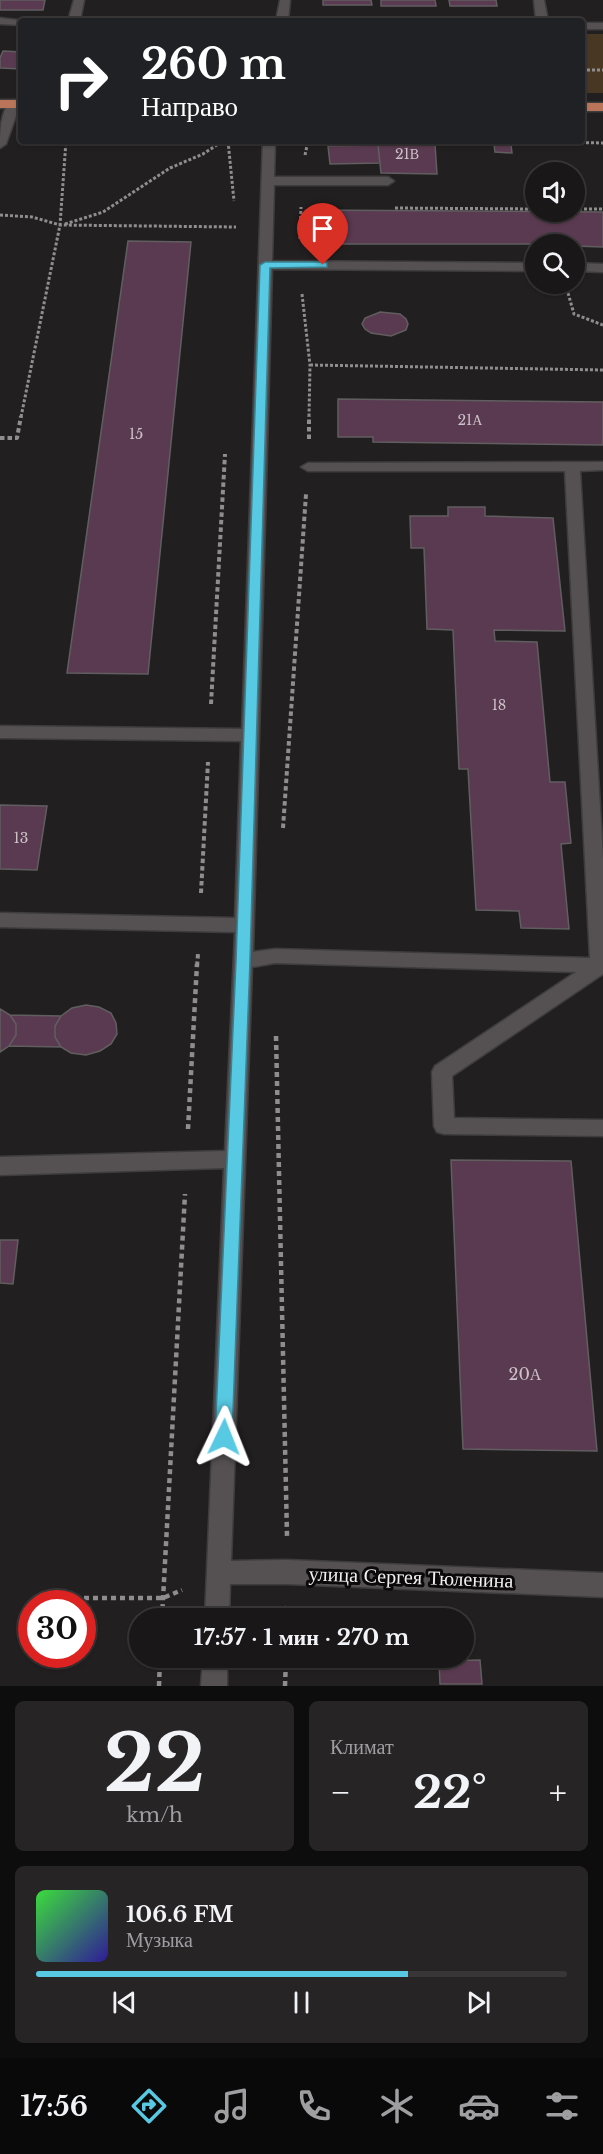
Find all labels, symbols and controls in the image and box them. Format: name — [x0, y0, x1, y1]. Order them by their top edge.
text: 260 m — [141, 38, 286, 90]
icon: right — [42, 42, 120, 120]
text: Направо — [141, 90, 238, 123]
house number: 21В — [395, 145, 419, 163]
map controls — [525, 162, 585, 294]
button: sound — [525, 162, 585, 222]
pin — [297, 203, 348, 265]
icon: arrive — [306, 212, 339, 245]
button: search — [525, 234, 585, 294]
house number: 21А — [458, 411, 483, 429]
house number: 15 — [129, 425, 143, 443]
house number: 18 — [492, 696, 506, 714]
house number: 13 — [14, 829, 28, 847]
house number: 20А — [509, 1364, 542, 1384]
position arrow — [192, 1405, 256, 1469]
street label: улица Сергея Тюленина — [308, 1561, 514, 1593]
speed limit sign: 30 — [18, 1590, 96, 1668]
text: 17:57 · 1 мин · 270 m — [194, 1624, 409, 1651]
text: 22 — [104, 1715, 205, 1812]
text: Климат — [330, 1735, 394, 1759]
text: 22° — [413, 1764, 487, 1820]
text: − — [330, 1772, 351, 1813]
text: + — [549, 1772, 567, 1813]
text: km/h — [126, 1803, 183, 1827]
text: 106.6 FM — [126, 1901, 234, 1928]
text: Музыка — [126, 1928, 193, 1952]
icon: previous — [108, 1986, 141, 2019]
icon: pause — [285, 1986, 318, 2019]
icon: next — [462, 1986, 495, 2019]
icon: directions — [128, 2085, 170, 2127]
icon: music — [211, 2085, 253, 2127]
icon: phone — [293, 2085, 335, 2127]
icon: climate — [376, 2085, 418, 2127]
icon: car — [458, 2085, 500, 2127]
icon: filters — [541, 2085, 583, 2127]
text: 17:56 — [20, 2090, 88, 2123]

